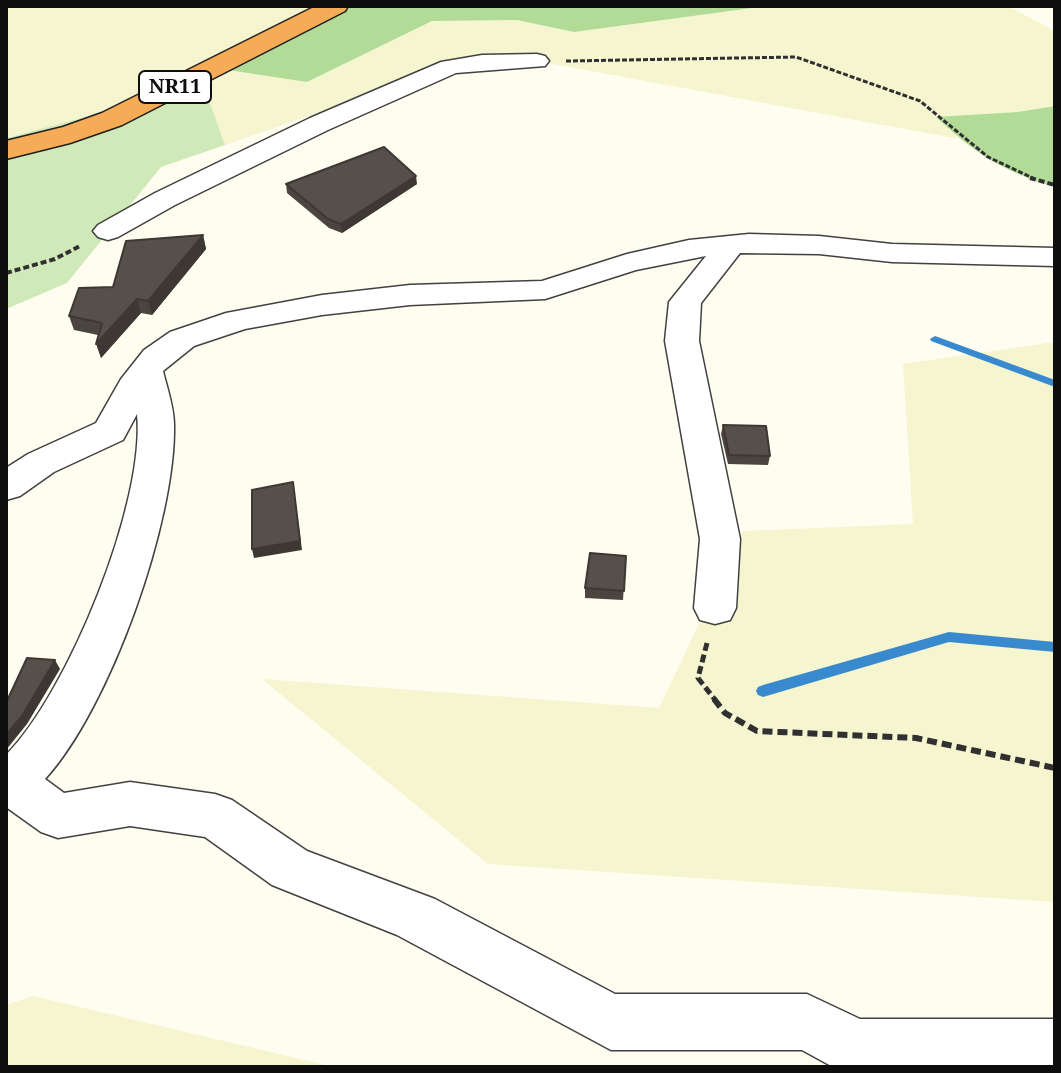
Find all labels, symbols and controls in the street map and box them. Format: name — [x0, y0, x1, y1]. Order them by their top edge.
road number: NR11 — [139, 71, 211, 103]

